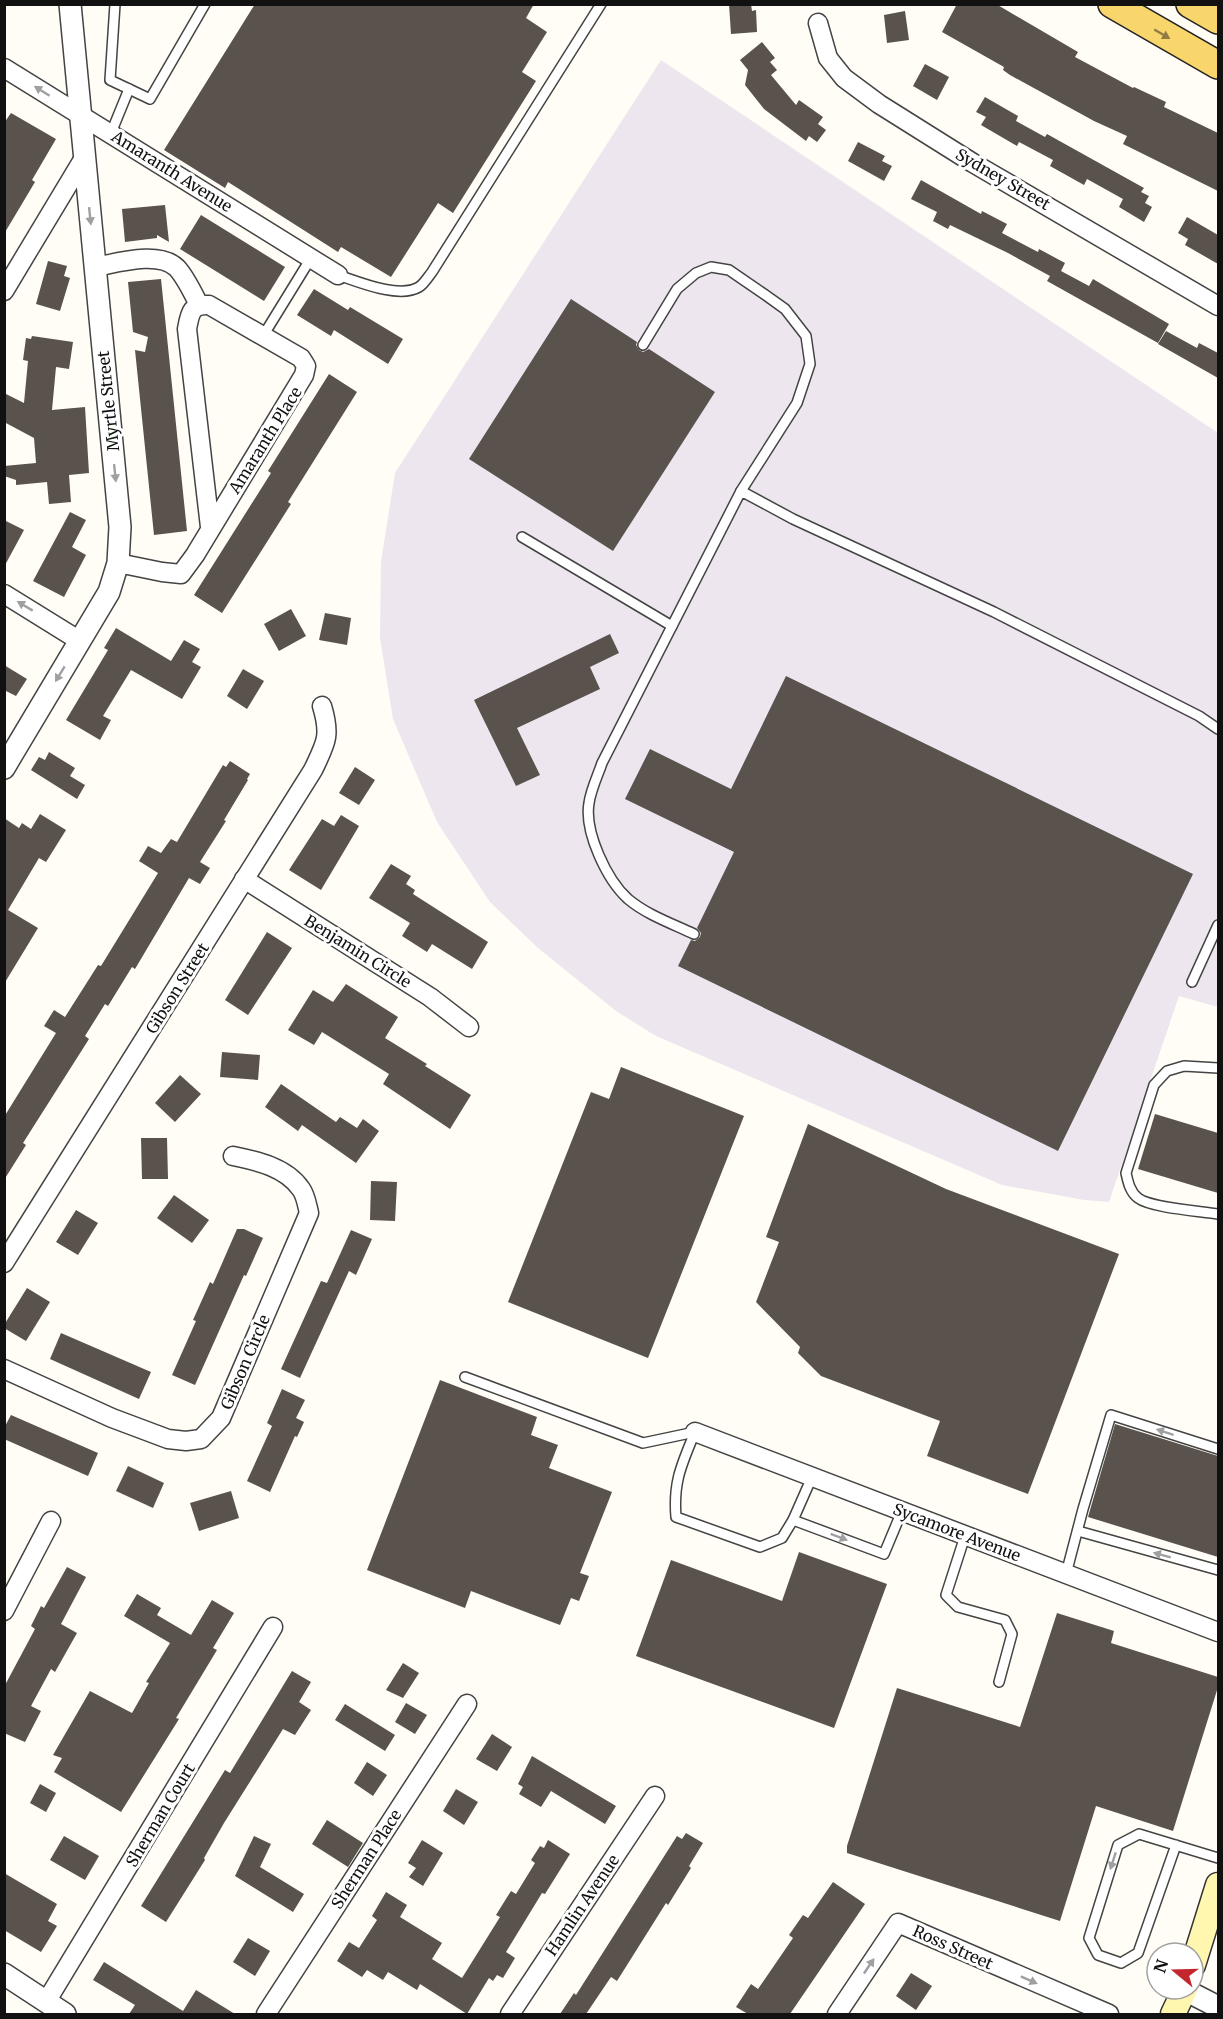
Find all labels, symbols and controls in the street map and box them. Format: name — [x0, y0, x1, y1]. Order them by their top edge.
one-way arrow — [1154, 29, 1171, 39]
one-way arrow — [33, 86, 50, 96]
street label: Amaranth Avenue — [107, 125, 236, 216]
street label: Sydney Street — [952, 144, 1054, 214]
one-way arrow — [85, 207, 95, 226]
street label: Myrtle Street — [93, 349, 123, 452]
street label: Amaranth Place — [224, 383, 306, 498]
one-way arrow — [110, 464, 120, 483]
one-way arrow — [16, 601, 33, 612]
one-way arrow — [55, 666, 66, 682]
street label: Benjamin Circle — [301, 910, 415, 992]
street label: Gibson Street — [141, 938, 213, 1037]
street label: Gibson Circle — [216, 1312, 274, 1412]
one-way arrow — [1156, 1426, 1174, 1436]
street label: Sycamore Avenue — [890, 1498, 1024, 1566]
one-way arrow — [830, 1532, 848, 1542]
one-way arrow — [1153, 1549, 1171, 1559]
street label: Sherman Court — [121, 1759, 199, 1870]
street label: Sherman Place — [326, 1806, 406, 1912]
street label: Hamlin Avenue — [541, 1851, 623, 1959]
one-way arrow — [1108, 1852, 1117, 1870]
street label: Ross Street — [910, 1920, 997, 1974]
north arrow — [1145, 1941, 1205, 2001]
text: N — [1149, 1957, 1172, 1975]
one-way arrow — [863, 1958, 874, 1974]
one-way arrow — [1021, 1975, 1039, 1985]

